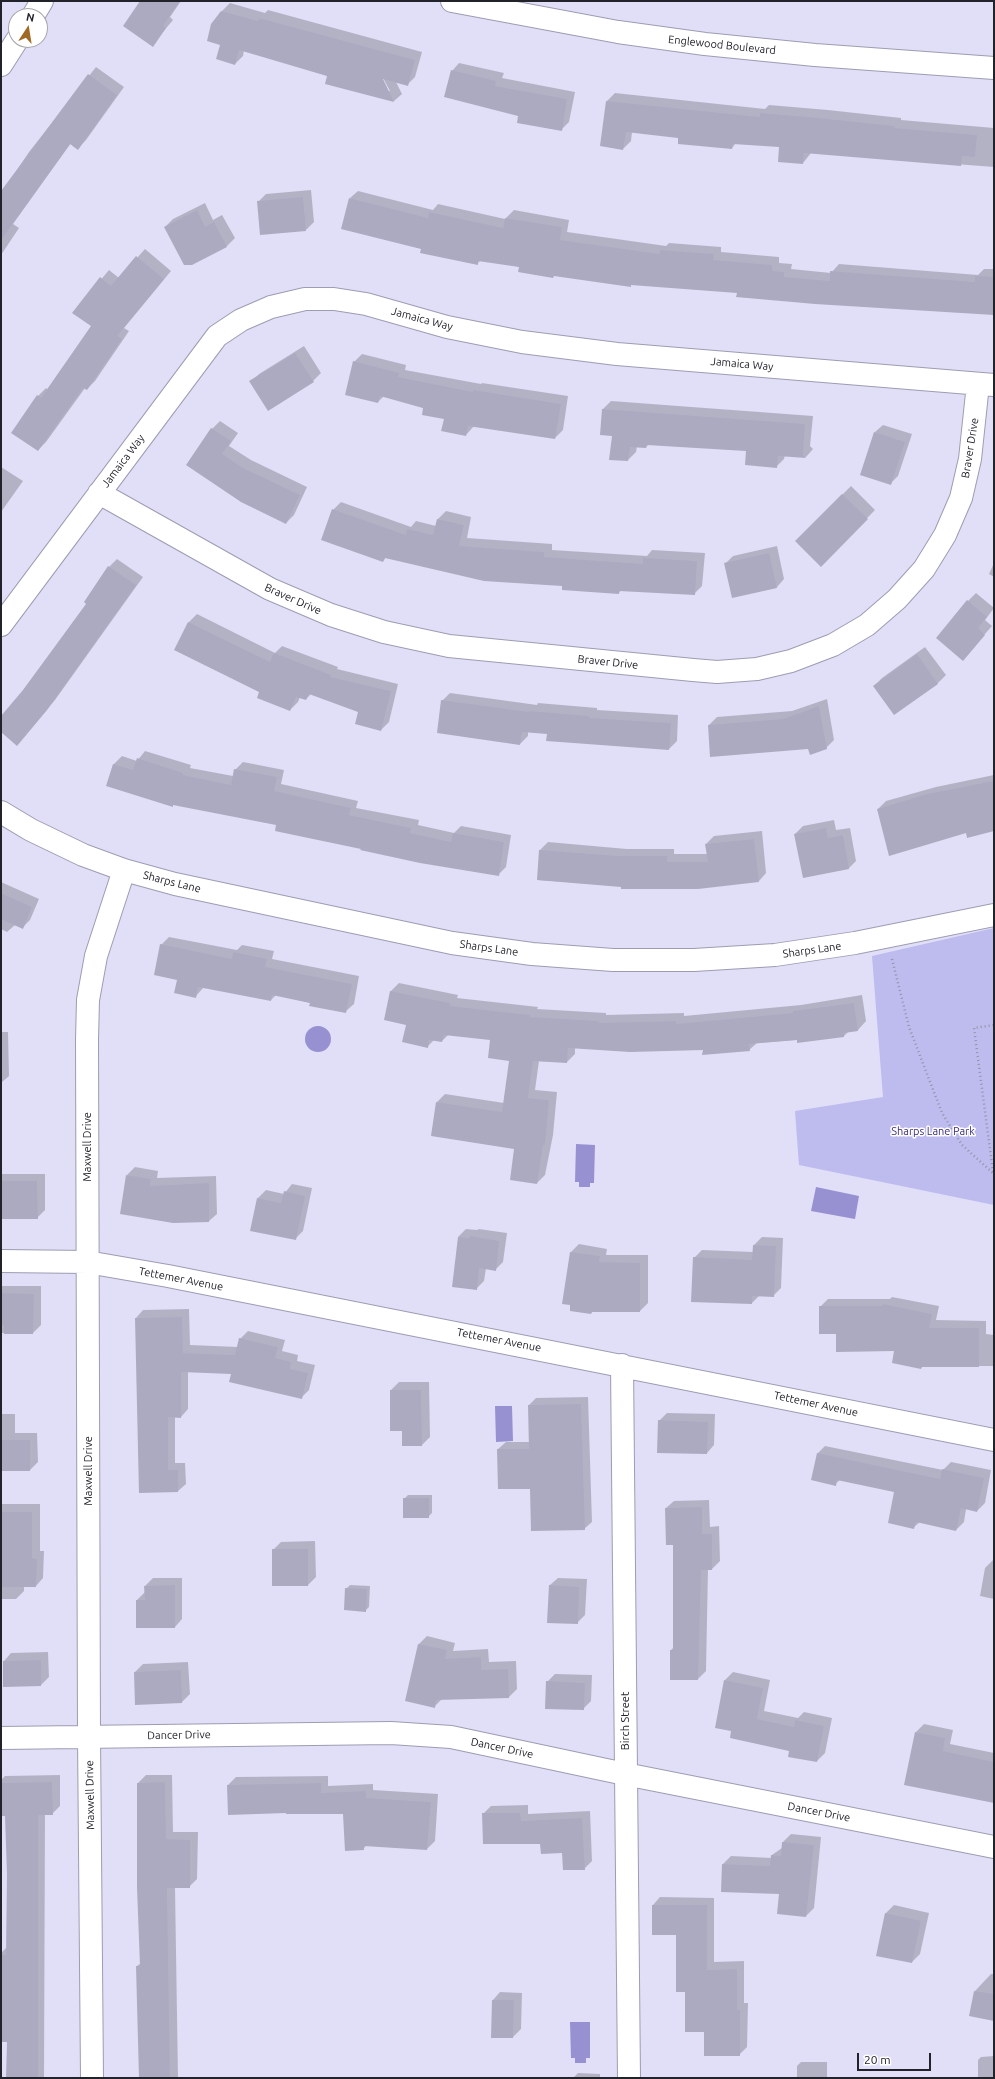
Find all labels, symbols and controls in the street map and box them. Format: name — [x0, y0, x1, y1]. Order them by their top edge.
north arrow — [8, 8, 48, 48]
text: N — [25, 11, 36, 24]
street label: Englewood Boulevard — [667, 33, 777, 57]
street label: Jamaica Way — [390, 304, 454, 334]
street label: Jamaica Way — [710, 355, 774, 373]
street label: Braver Drive — [959, 417, 981, 479]
street label: Jamaica Way — [99, 432, 147, 490]
street label: Braver Drive — [262, 581, 324, 617]
street label: Braver Drive — [577, 652, 639, 672]
street label: Sharps Lane — [142, 868, 202, 896]
street label: Sharps Lane — [459, 937, 519, 959]
street label: Sharps Lane — [782, 939, 842, 961]
street label: Maxwell Drive — [80, 1112, 94, 1182]
park label: Sharps Lane Park — [891, 1124, 975, 1138]
street label: Tettemer Avenue — [138, 1264, 224, 1294]
street label: Tettemer Avenue — [456, 1325, 542, 1355]
street label: Tettemer Avenue — [773, 1389, 859, 1419]
street label: Maxwell Drive — [81, 1436, 95, 1506]
street label: Birch Street — [618, 1692, 632, 1750]
street label: Dancer Drive — [147, 1728, 211, 1742]
street label: Dancer Drive — [470, 1735, 534, 1761]
street label: Maxwell Drive — [83, 1760, 97, 1830]
street label: Dancer Drive — [787, 1799, 851, 1825]
scale bar — [859, 2045, 933, 2071]
text: 20 m — [864, 2053, 891, 2066]

